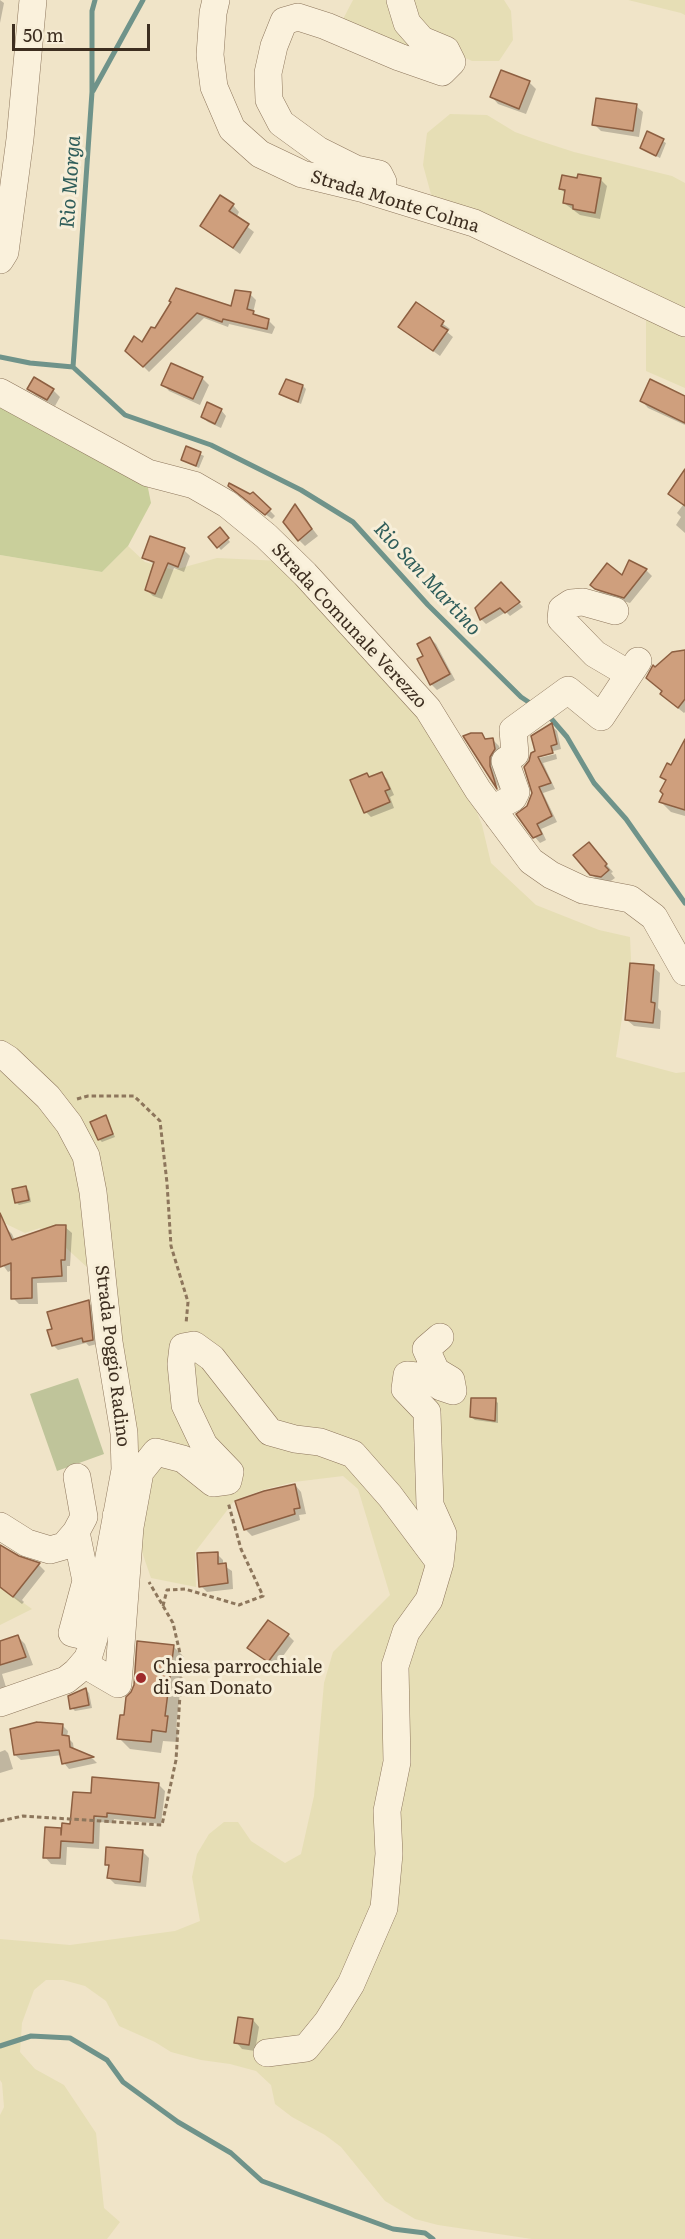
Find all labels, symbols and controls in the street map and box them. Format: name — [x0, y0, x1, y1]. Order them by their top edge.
scale bar — [15, 12, 153, 50]
text: 50 m — [23, 21, 64, 48]
water label: Rio Morga — [56, 135, 86, 229]
street label: Strada Monte Colma — [308, 166, 482, 238]
water label: Rio San Martino — [368, 517, 486, 641]
street label: Strada Comunale Verezzo — [267, 539, 431, 713]
street label: Strada Poggio Radino — [90, 1264, 134, 1448]
place label: Chiesa parrocchiale di San Donato — [153, 1657, 322, 1700]
marker: Chiesa parrocchiale di San Donato — [134, 1671, 148, 1685]

